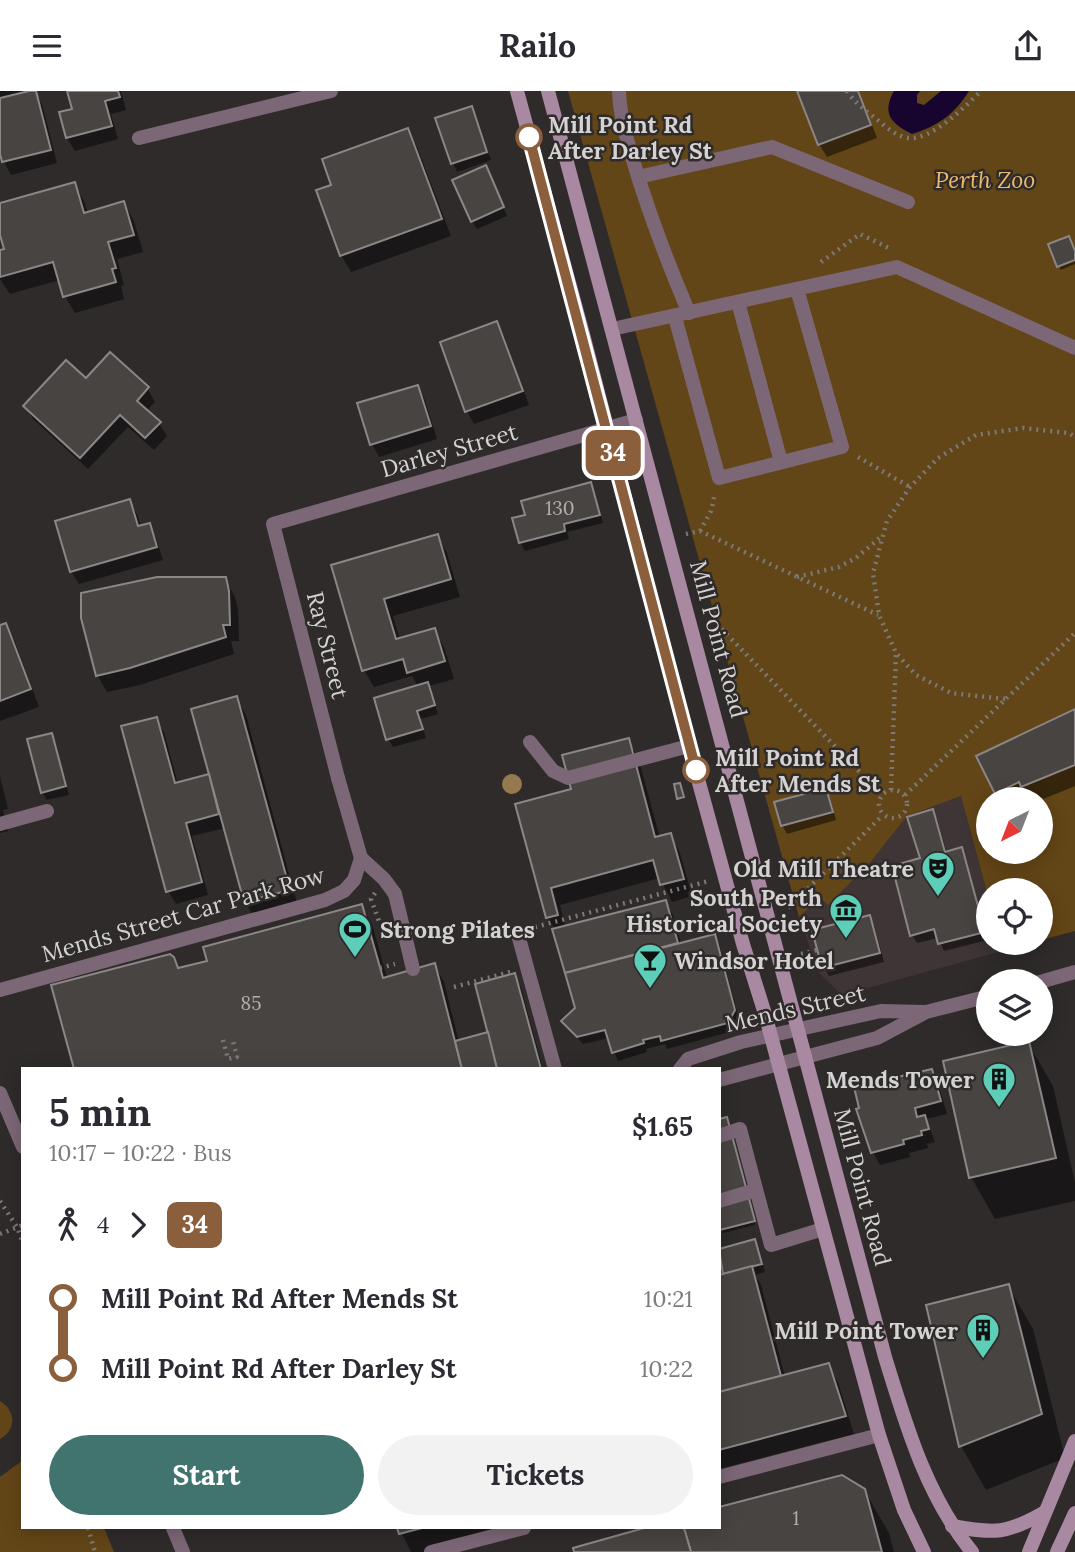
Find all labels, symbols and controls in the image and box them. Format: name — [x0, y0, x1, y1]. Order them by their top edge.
text: Railo — [499, 25, 576, 66]
icon: menu — [28, 27, 66, 65]
icon: share — [1009, 27, 1047, 65]
place label: Mill Point Rd After Darley St — [548, 110, 713, 165]
marker: Mill Point Rd After Darley St — [516, 124, 542, 150]
park label: Perth Zoo — [935, 165, 1035, 194]
street label: Darley Street — [377, 417, 521, 483]
line badge: 34 — [582, 430, 644, 476]
text: 34 — [600, 437, 626, 468]
house number: 130 — [545, 496, 575, 520]
street label: Mill Point Road — [684, 557, 754, 721]
street label: Ray Street — [301, 588, 355, 702]
place label: Mill Point Rd After Mends St — [715, 743, 881, 798]
marker: Mill Point Rd After Mends St — [683, 757, 709, 783]
north arrow — [976, 787, 1054, 865]
map controls — [976, 787, 1053, 1046]
theatre icon: Old Mill Theatre — [919, 849, 957, 898]
place label: Old Mill Theatre — [733, 854, 914, 883]
street label: Mends Street Car Park Row — [38, 860, 328, 968]
button: locate — [976, 878, 1053, 955]
place label: South Perth Historical Society — [626, 883, 822, 938]
museum icon: South Perth Historical Society — [827, 891, 865, 940]
sports icon: Strong Pilates — [336, 910, 374, 959]
place label: Strong Pilates — [380, 915, 535, 944]
bar icon: Windsor Hotel — [631, 941, 669, 990]
place label: Windsor Hotel — [674, 946, 834, 975]
button: layers — [976, 969, 1053, 1046]
street label: Mends Street — [722, 978, 868, 1038]
house number: 85 — [240, 991, 262, 1015]
building icon: Mends Tower — [980, 1060, 1018, 1109]
place label: Mends Tower — [826, 1065, 974, 1094]
text: 5 min — [49, 1088, 151, 1136]
street label: Mill Point Road — [828, 1105, 898, 1269]
text: $1.65 — [632, 1110, 693, 1143]
text: 10:17 – 10:22 · Bus — [49, 1138, 232, 1167]
icon: walk — [49, 1206, 87, 1244]
icon: forward — [119, 1206, 157, 1244]
text: 34 — [181, 1209, 208, 1240]
text: 4 — [97, 1210, 109, 1239]
text: Mill Point Rd After Mends St — [101, 1282, 458, 1315]
text: 10:21 — [644, 1284, 693, 1313]
building icon: Mill Point Tower — [964, 1311, 1002, 1360]
place label: Mill Point Tower — [775, 1316, 958, 1345]
text: Mill Point Rd After Darley St — [101, 1352, 456, 1385]
text: 10:22 — [640, 1354, 693, 1383]
button: Start — [49, 1435, 364, 1515]
button: Tickets — [378, 1435, 693, 1515]
house number: 1 — [793, 1506, 800, 1530]

